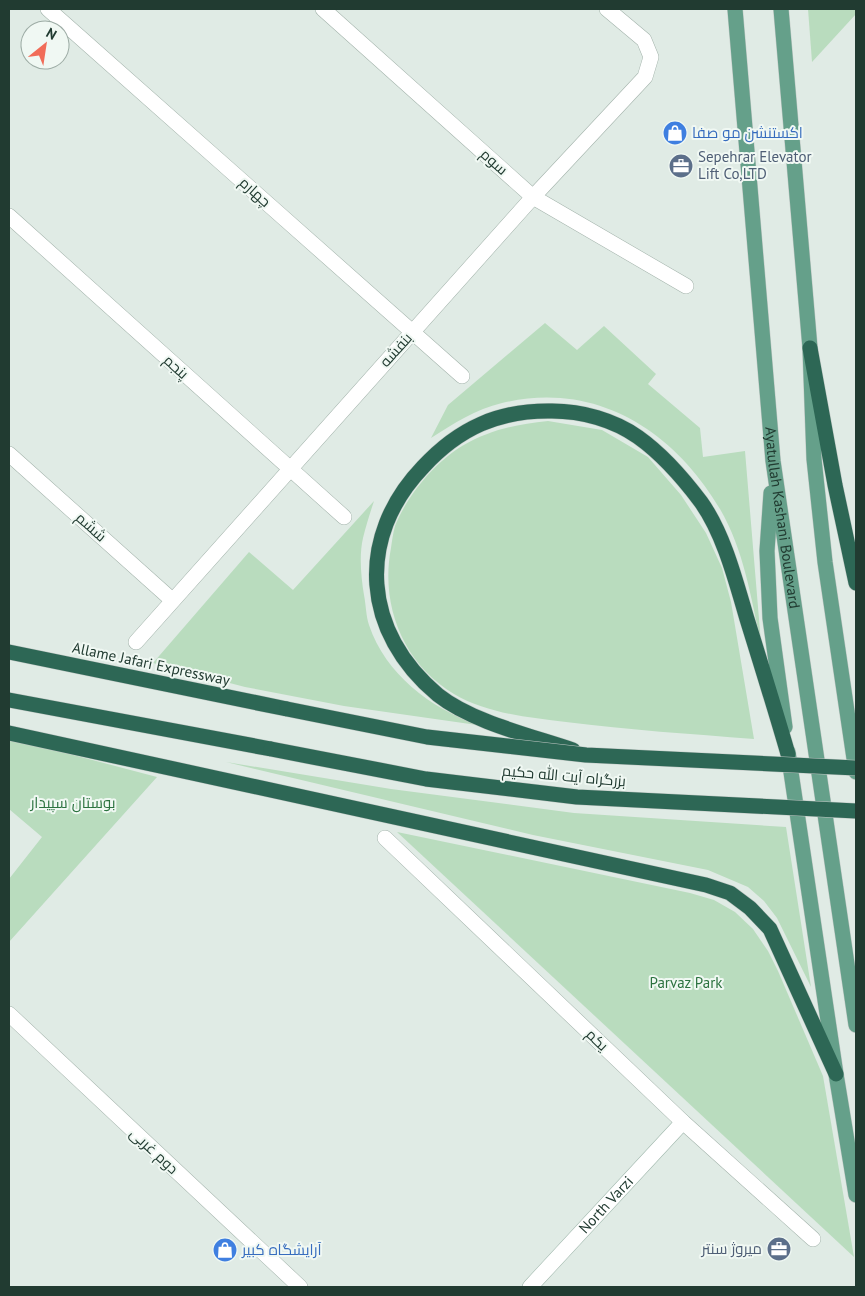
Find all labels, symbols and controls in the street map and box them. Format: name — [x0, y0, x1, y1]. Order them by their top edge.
north arrow — [20, 20, 70, 70]
text: N — [43, 24, 60, 44]
shop icon: اکستنشن مو صفا — [662, 120, 688, 146]
place label: اکستنشن مو صفا — [692, 123, 803, 143]
street label: سوم — [476, 144, 512, 180]
place label: Sepehrar Elevator Lift Co,LTD — [698, 147, 812, 183]
office icon: Sepehrar Elevator Lift Co,LTD — [668, 153, 694, 179]
street label: چهارم — [235, 173, 275, 211]
street label: بنفشه — [375, 329, 416, 371]
street label: پنجم — [159, 350, 193, 384]
street label: Ayatullah Kashani Boulevard — [761, 426, 805, 610]
street label: ششم — [71, 508, 111, 546]
street label: Allame Jafari Expressway — [71, 638, 232, 690]
street label: بزرگراه آیت الله حکیم — [501, 761, 627, 791]
park label: بوستان سپیدار — [29, 793, 116, 813]
park label: Parvaz Park — [650, 973, 723, 992]
street label: یکم — [582, 1025, 612, 1055]
street label: دوم غربی — [125, 1123, 183, 1179]
street label: North Varzi — [574, 1172, 637, 1237]
office icon: میروژ سنتر — [766, 1236, 792, 1262]
shop icon: آرایشگاه کبیر — [212, 1237, 238, 1263]
place label: میروژ سنتر — [701, 1239, 762, 1258]
place label: آرایشگاه کبیر — [241, 1240, 321, 1259]

